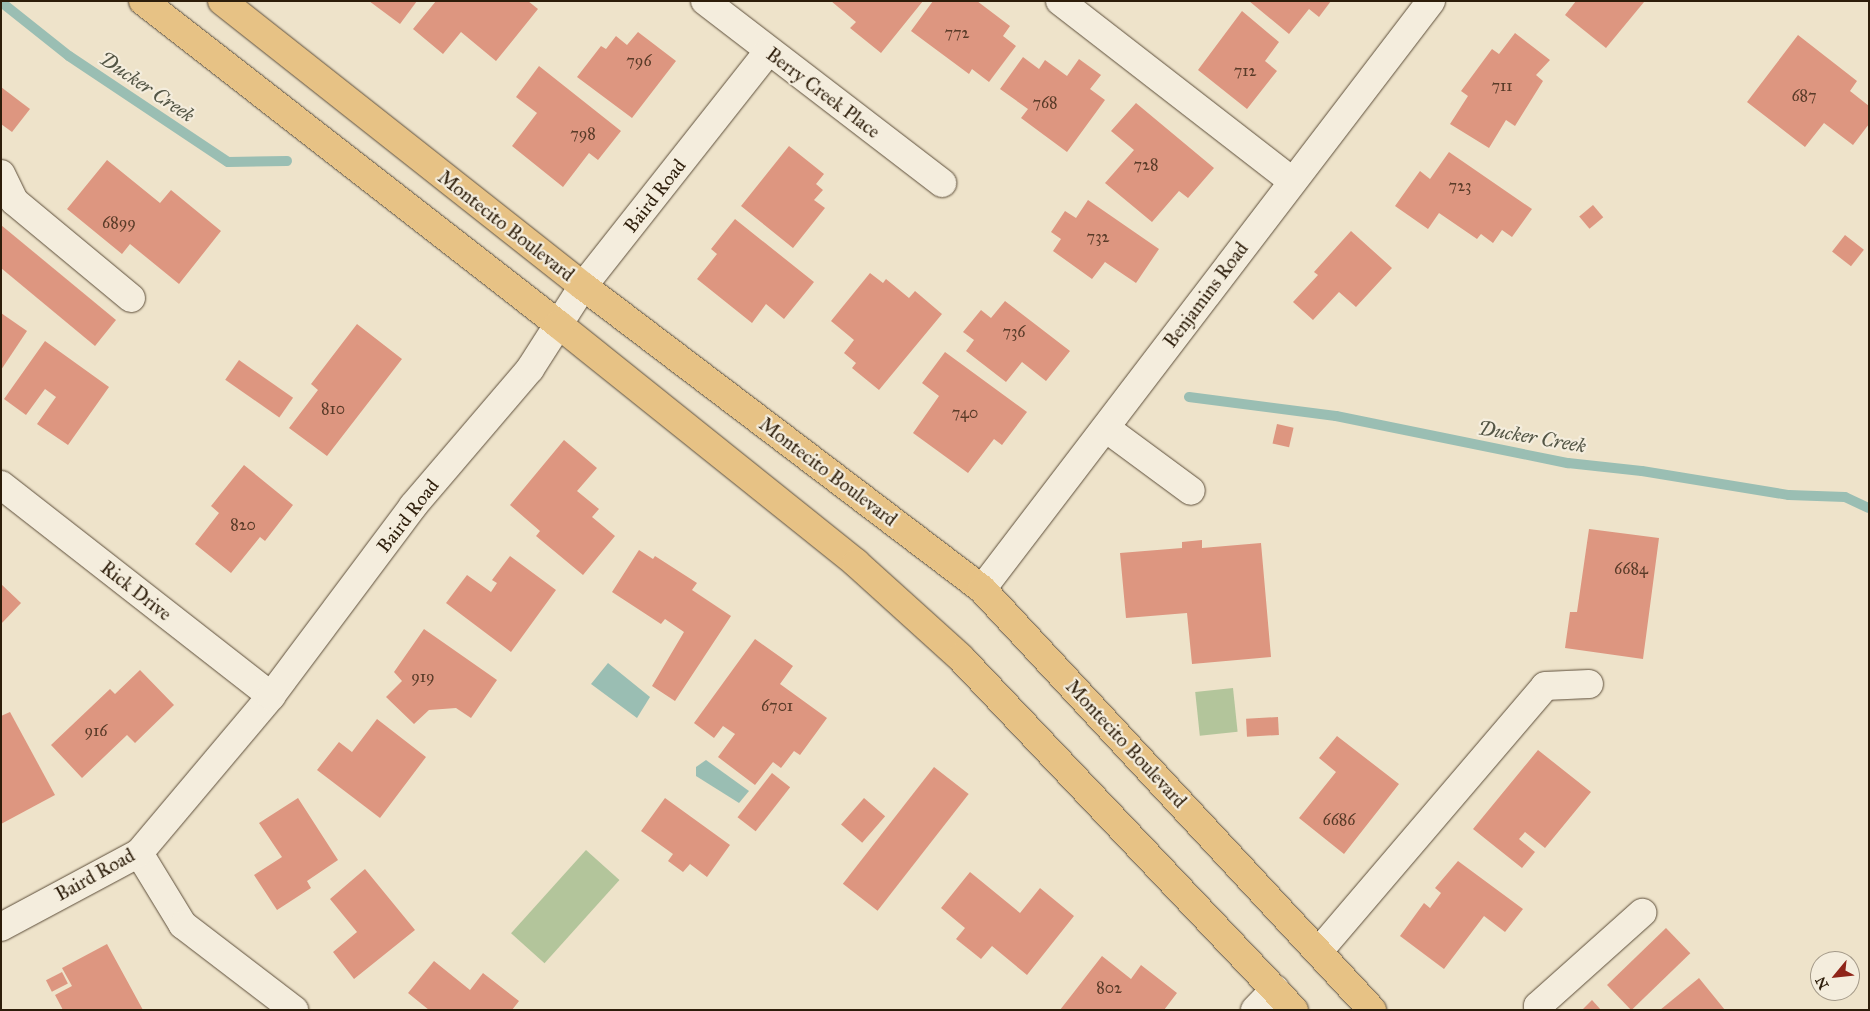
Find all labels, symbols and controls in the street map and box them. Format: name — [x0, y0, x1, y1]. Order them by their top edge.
house number: 772 — [945, 23, 969, 43]
street label: Berry Creek Place — [762, 43, 884, 143]
water label: Ducker Creek — [95, 47, 199, 127]
house number: 796 — [626, 51, 652, 71]
house number: 712 — [1234, 61, 1256, 81]
house number: 711 — [1491, 76, 1513, 96]
house number: 687 — [1791, 86, 1817, 106]
house number: 768 — [1032, 93, 1058, 113]
house number: 798 — [570, 124, 596, 144]
street label: Baird Road — [619, 155, 691, 237]
house number: 728 — [1134, 155, 1158, 175]
street label: Montecito Boulevard — [433, 166, 579, 286]
house number: 723 — [1449, 176, 1471, 196]
house number: 6899 — [102, 213, 136, 233]
house number: 732 — [1087, 227, 1109, 247]
street label: Benjamins Road — [1159, 238, 1253, 352]
house number: 736 — [1002, 322, 1026, 342]
house number: 810 — [321, 399, 345, 419]
house number: 740 — [952, 403, 978, 423]
street label: Montecito Boulevard — [755, 413, 901, 531]
water label: Ducker Creek — [1476, 416, 1588, 458]
street label: Baird Road — [372, 475, 444, 557]
house number: 820 — [230, 515, 256, 535]
street label: Rick Drive — [96, 556, 176, 626]
house number: 6684 — [1614, 559, 1648, 579]
house number: 919 — [411, 667, 435, 687]
street label: Montecito Boulevard — [1061, 675, 1191, 813]
house number: 6701 — [761, 696, 793, 716]
house number: 916 — [85, 721, 107, 741]
house number: 6686 — [1322, 810, 1356, 830]
street label: Baird Road — [51, 844, 139, 906]
north arrow — [1810, 951, 1860, 1001]
text: N — [1812, 974, 1832, 992]
house number: 802 — [1096, 978, 1122, 998]

